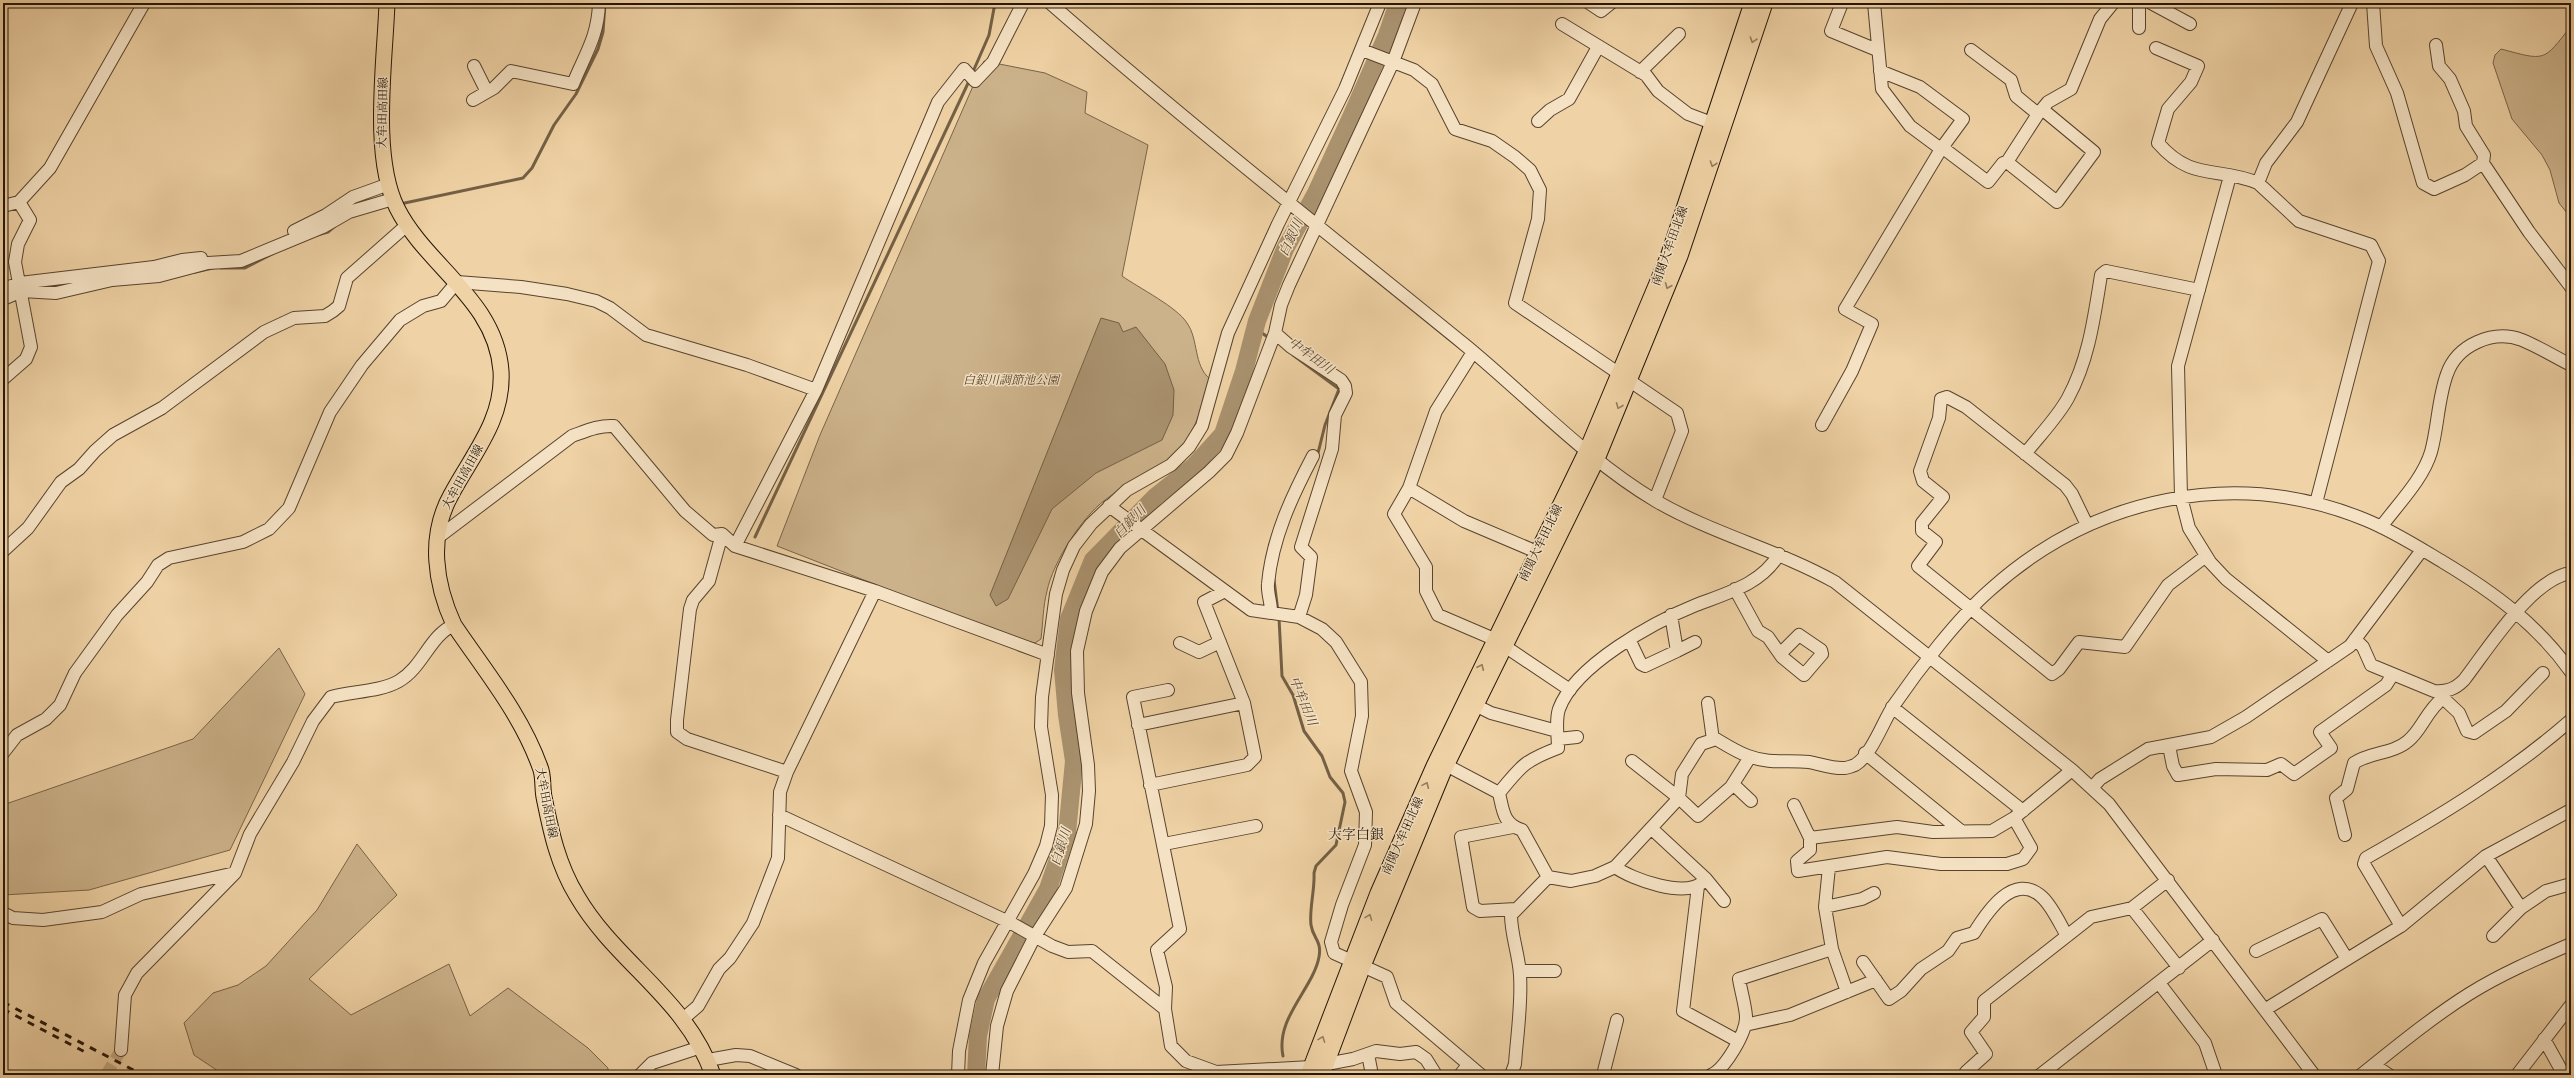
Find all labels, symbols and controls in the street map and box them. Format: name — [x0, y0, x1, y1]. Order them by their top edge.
one-way arrow — [1749, 36, 1758, 43]
street label: 大牟田高田線 — [375, 77, 391, 149]
one-way arrow — [1709, 160, 1717, 167]
street label: 南関大牟田北線 — [1649, 204, 1691, 288]
water label: 白銀川 — [1276, 215, 1307, 259]
one-way arrow — [1665, 281, 1673, 289]
water label: 中牟田川 — [1285, 334, 1338, 379]
park label: 白銀川調節池公園 — [963, 373, 1061, 388]
one-way arrow — [1615, 402, 1623, 409]
street label: 大牟田高田線 — [439, 442, 487, 512]
water label: 白銀川 — [1111, 501, 1151, 542]
street label: 南関大牟田北線 — [1516, 502, 1566, 584]
one-way arrow — [1476, 664, 1484, 672]
water label: 中牟田川 — [1286, 674, 1321, 730]
street label: 大牟田高田線 — [532, 766, 560, 840]
one-way arrow — [1421, 782, 1429, 789]
street label: 南関大牟田北線 — [1379, 795, 1427, 877]
water label: 白銀川 — [1048, 824, 1075, 868]
district label: 大字白銀 — [1328, 826, 1384, 844]
one-way arrow — [1364, 914, 1372, 921]
one-way arrow — [1318, 1035, 1326, 1042]

